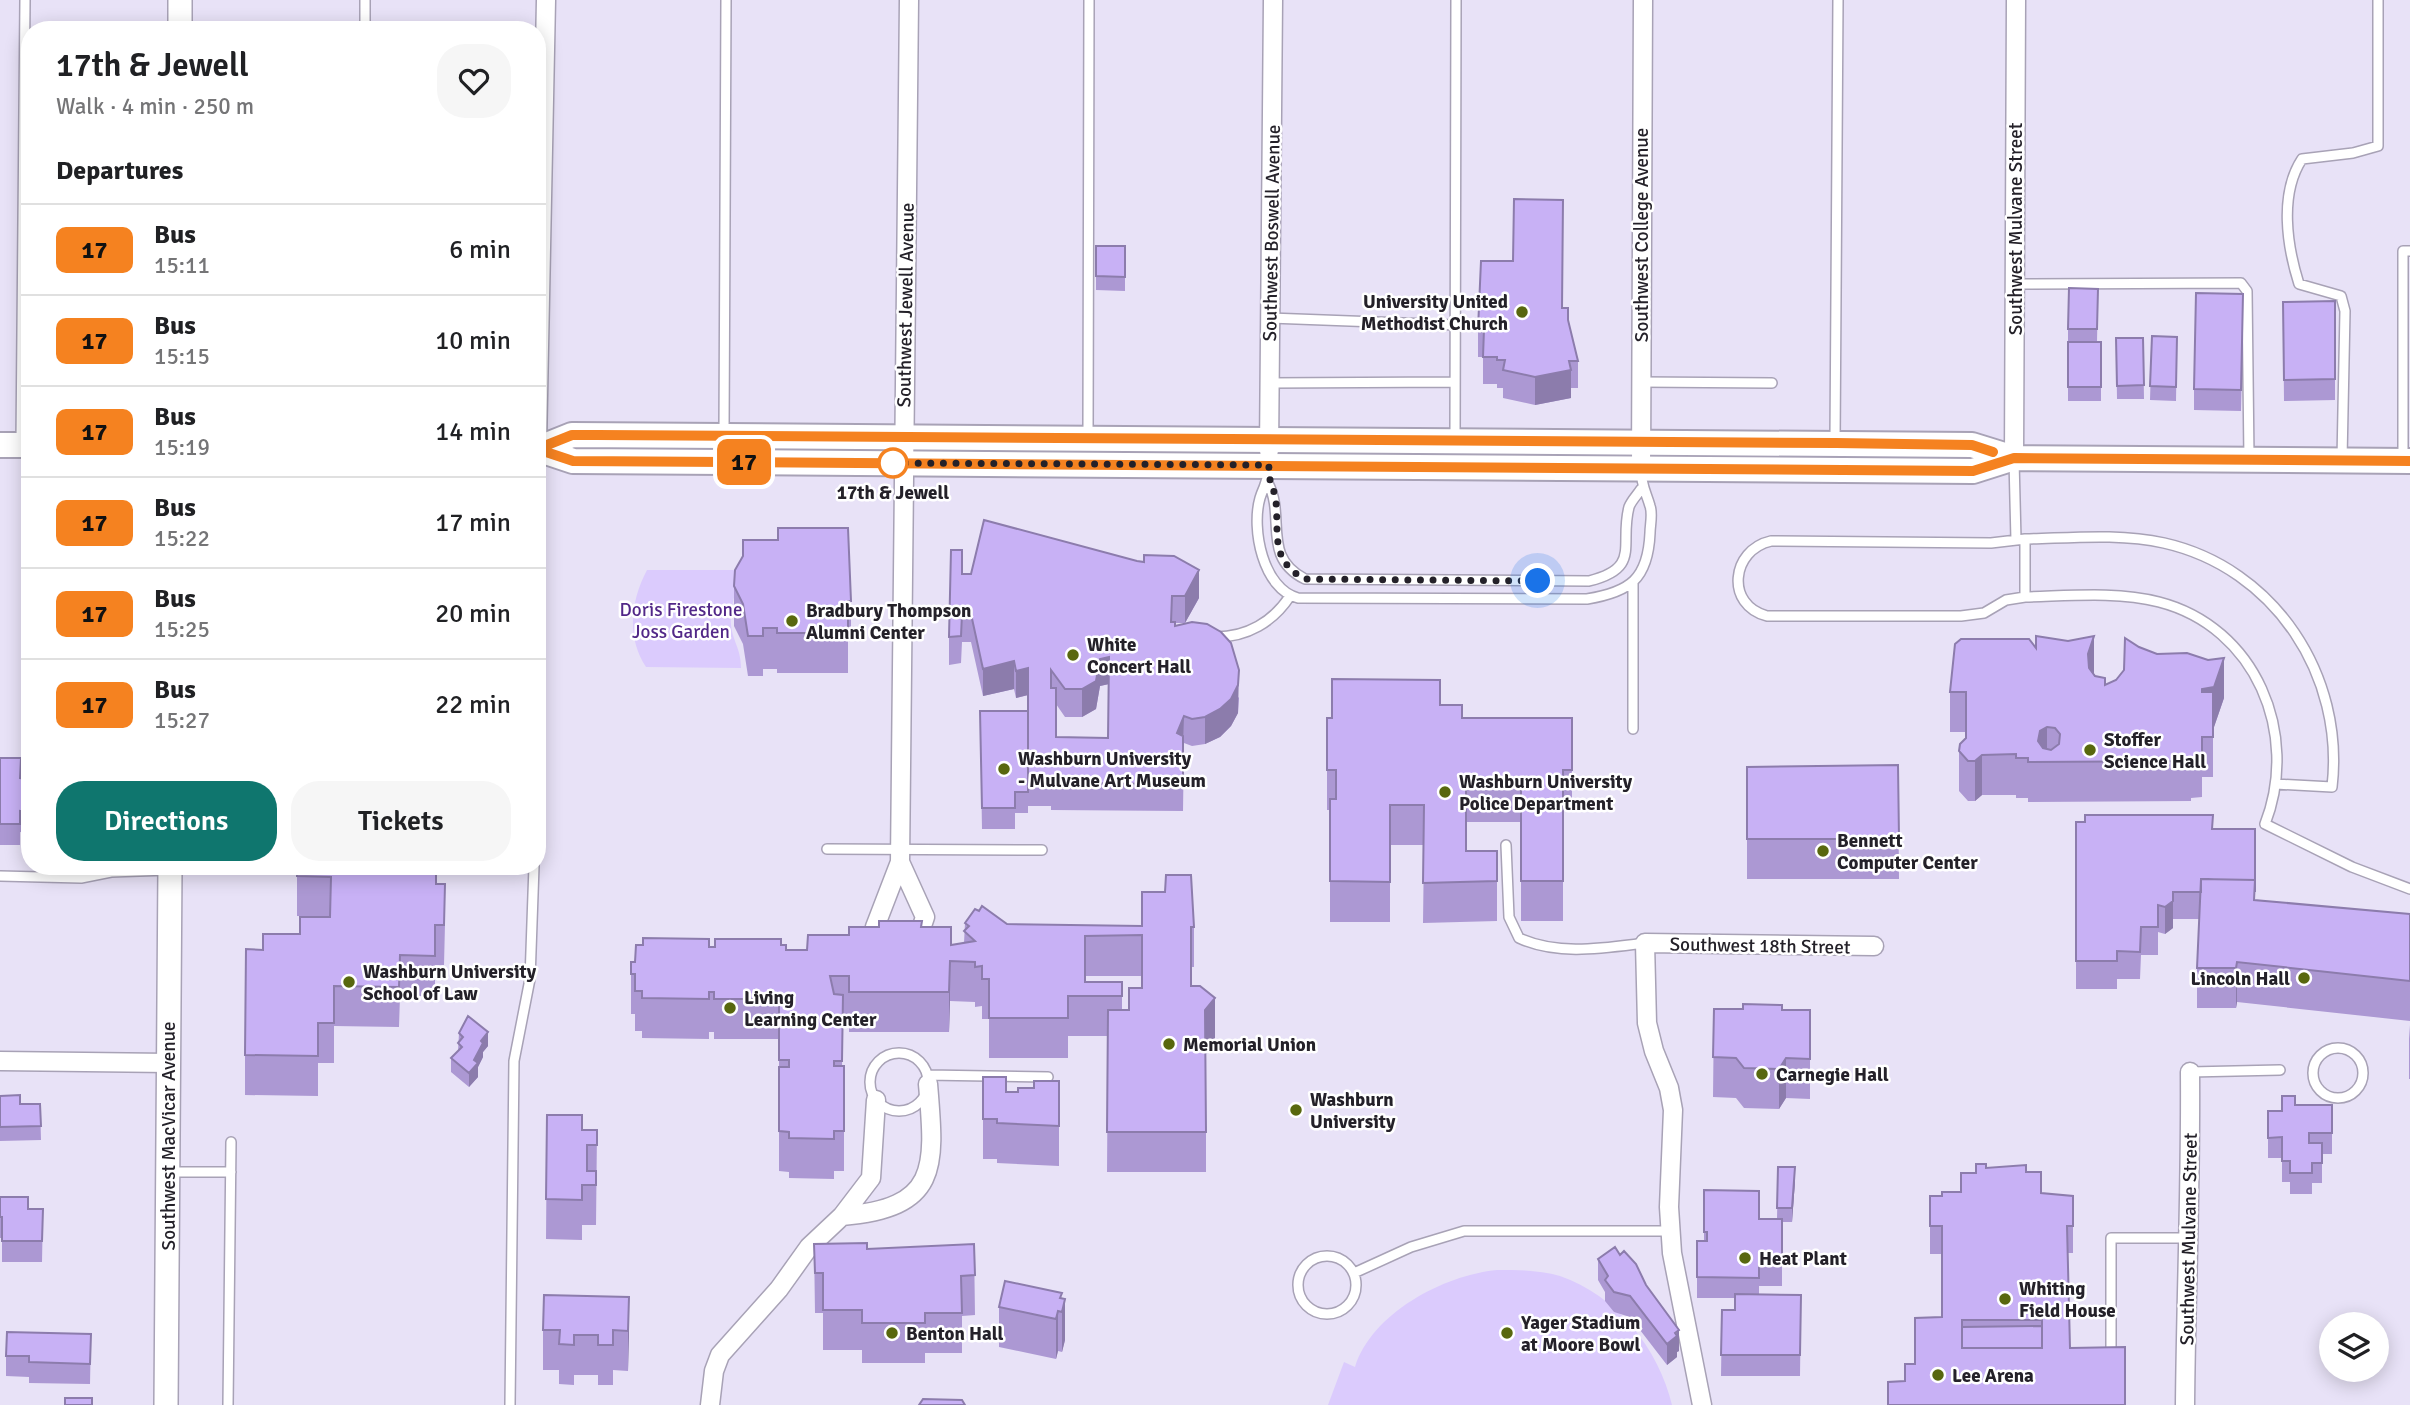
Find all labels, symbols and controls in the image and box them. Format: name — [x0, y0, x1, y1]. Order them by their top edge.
button: heart — [437, 44, 511, 118]
text: 17th & Jewell — [56, 45, 249, 86]
text: Walk · 4 min · 250 m — [56, 92, 254, 121]
street label: Southwest Mulvane Street — [2004, 122, 2028, 335]
street label: Southwest Boswell Avenue — [1258, 124, 1286, 342]
street label: Southwest College Avenue — [1630, 128, 1654, 342]
text: Departures — [56, 155, 183, 187]
street label: Southwest Jewell Avenue — [892, 202, 920, 408]
text: Bus — [154, 219, 196, 251]
text: 6 min — [449, 234, 511, 266]
text: 17 — [82, 235, 107, 265]
text: 15:11 — [154, 251, 210, 280]
place label: University United Methodist Church — [1361, 290, 1508, 336]
marker: University United Methodist Church — [1514, 304, 1530, 320]
text: Bus — [154, 310, 196, 342]
text: 10 min — [435, 325, 511, 357]
text: 17 — [82, 326, 107, 356]
text: 15:15 — [154, 342, 210, 371]
text: Bus — [154, 401, 196, 433]
text: 14 min — [435, 416, 511, 448]
text: 17 — [82, 417, 107, 447]
text: 15:19 — [154, 433, 210, 462]
line badge: 17 — [712, 439, 776, 485]
text: 17 — [731, 447, 757, 477]
marker: 17th & Jewell — [878, 448, 908, 478]
place label: 17th & Jewell — [837, 481, 949, 505]
text: Bus — [154, 492, 196, 524]
text: 17 min — [435, 507, 511, 539]
text: 17 — [82, 508, 107, 538]
text: 15:22 — [154, 524, 210, 553]
your location — [1520, 563, 1555, 598]
text: Bus — [154, 583, 196, 615]
text: 20 min — [435, 598, 511, 630]
park label: Doris Firestone Joss Garden — [620, 598, 742, 644]
text: 17 — [82, 599, 107, 629]
place label: Bradbury Thompson Alumni Center — [806, 599, 971, 645]
marker: Bradbury Thompson Alumni Center — [784, 613, 800, 629]
text: 15:25 — [154, 615, 210, 644]
place label: White Concert Hall — [1087, 633, 1191, 679]
marker: White Concert Hall — [1065, 647, 1081, 663]
text: Bus — [154, 674, 196, 706]
text: 22 min — [435, 689, 511, 721]
text: 17 — [82, 690, 107, 720]
text: 15:27 — [154, 706, 210, 735]
place label: Stoffer Science Hall — [2104, 728, 2206, 774]
marker: Stoffer Science Hall — [2082, 742, 2098, 758]
place label: Washburn University - Mulvane Art Museum — [1018, 747, 1206, 793]
marker: Washburn University - Mulvane Art Museum — [996, 761, 1012, 777]
place label: Washburn University Police Department — [1459, 770, 1633, 816]
button: Directions — [56, 781, 277, 861]
button: Tickets — [291, 781, 511, 861]
marker: Washburn University Police Department — [1437, 784, 1453, 800]
place label: Bennett Computer Center — [1837, 829, 1978, 875]
marker: Bennett Computer Center — [1815, 843, 1831, 859]
street label: Southwest 18th Street — [1669, 932, 1851, 960]
place label: Washburn University School of Law — [363, 960, 537, 1006]
place label: Lincoln Hall — [2190, 967, 2290, 991]
marker: Lincoln Hall — [2296, 970, 2312, 986]
marker: Washburn University School of Law — [341, 974, 357, 990]
place label: Living Learning Center — [744, 986, 877, 1032]
marker: Living Learning Center — [722, 1000, 738, 1016]
street label: Southwest MacVicar Avenue — [157, 1022, 181, 1250]
place label: Memorial Union — [1183, 1033, 1316, 1057]
marker: Memorial Union — [1161, 1036, 1177, 1052]
place label: Carnegie Hall — [1776, 1063, 1889, 1087]
marker: Carnegie Hall — [1754, 1066, 1770, 1082]
place label: Washburn University — [1310, 1088, 1396, 1134]
marker: Washburn University — [1288, 1102, 1304, 1118]
street label: Southwest Mulvane Street — [2175, 1132, 2203, 1346]
place label: Heat Plant — [1759, 1247, 1847, 1271]
marker: Heat Plant — [1737, 1250, 1753, 1266]
place label: Whiting Field House — [2019, 1277, 2116, 1323]
marker: Whiting Field House — [1997, 1291, 2013, 1307]
place label: Yager Stadium at Moore Bowl — [1520, 1311, 1640, 1357]
map controls — [2319, 1312, 2389, 1382]
button: layers — [2319, 1312, 2389, 1382]
place label: Benton Hall — [906, 1322, 1004, 1346]
marker: Benton Hall — [884, 1325, 900, 1341]
marker: Yager Stadium at Moore Bowl — [1499, 1325, 1515, 1341]
place label: Lee Arena — [1952, 1364, 2034, 1388]
marker: Lee Arena — [1930, 1367, 1946, 1383]

